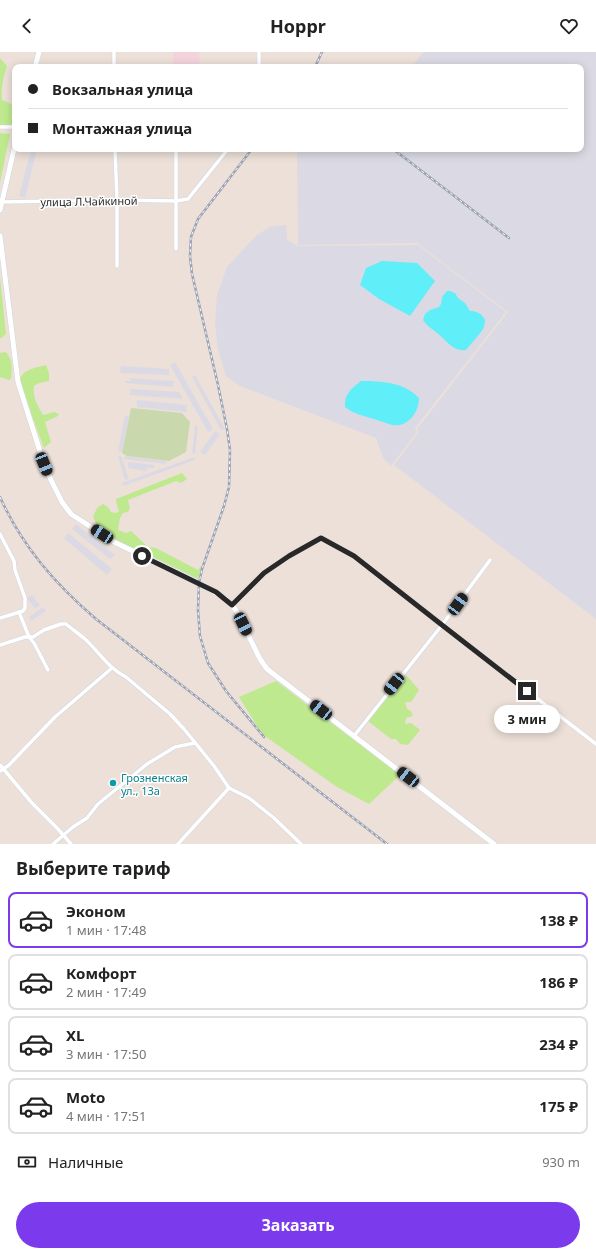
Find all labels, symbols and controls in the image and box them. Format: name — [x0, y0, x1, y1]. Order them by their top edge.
text: Hoppr — [270, 14, 326, 38]
icon: back — [16, 15, 38, 37]
icon: heart — [558, 15, 580, 37]
text: Вокзальная улица — [52, 79, 193, 99]
text: Монтажная улица — [52, 118, 192, 138]
street label: улица Л.Чайкиной — [40, 193, 138, 209]
car — [34, 451, 54, 477]
car — [89, 522, 115, 546]
route start — [133, 547, 151, 565]
car — [446, 591, 470, 617]
car — [232, 611, 254, 637]
car — [382, 671, 406, 697]
route end — [518, 682, 536, 700]
car — [308, 698, 334, 722]
callout: 3 мин — [494, 705, 560, 733]
text: 3 мин — [508, 710, 547, 728]
car — [395, 765, 421, 789]
place label: Грозненская ул., 13а — [121, 770, 188, 798]
marker: Грозненская ул., 13а — [108, 778, 118, 788]
text: Выберите тариф — [16, 856, 171, 880]
text: Эконом — [66, 901, 126, 921]
icon: car — [18, 902, 54, 938]
text: 138 ₽ — [539, 910, 578, 930]
text: 1 мин · 17:48 — [66, 921, 146, 939]
text: Комфорт — [66, 963, 136, 983]
icon: car — [18, 964, 54, 1000]
text: 186 ₽ — [539, 972, 578, 992]
text: 2 мин · 17:49 — [66, 983, 146, 1001]
text: XL — [66, 1025, 84, 1045]
icon: car — [18, 1026, 54, 1062]
text: 234 ₽ — [539, 1034, 578, 1054]
text: 3 мин · 17:50 — [66, 1045, 146, 1063]
text: Moto — [66, 1087, 105, 1107]
icon: car — [18, 1088, 54, 1124]
text: 175 ₽ — [539, 1096, 578, 1116]
text: 4 мин · 17:51 — [66, 1107, 146, 1125]
icon: cash — [16, 1151, 38, 1173]
text: Наличные — [48, 1152, 123, 1172]
text: 930 m — [542, 1153, 580, 1171]
button: Заказать — [16, 1202, 580, 1248]

